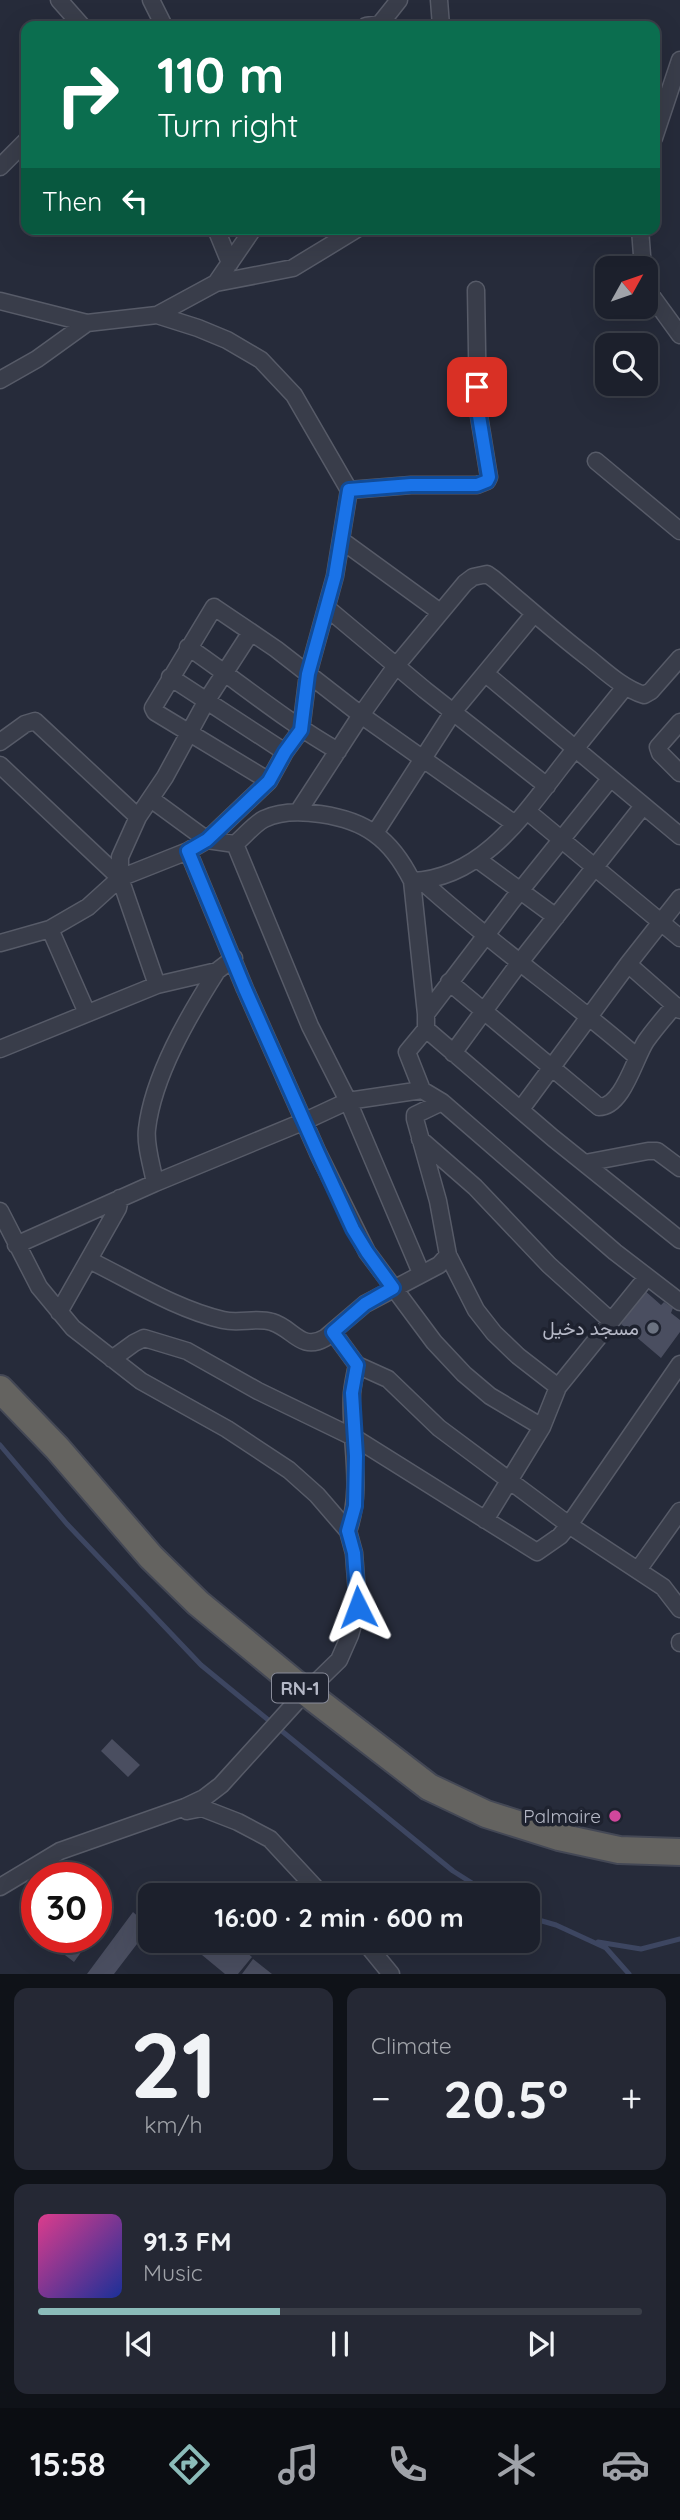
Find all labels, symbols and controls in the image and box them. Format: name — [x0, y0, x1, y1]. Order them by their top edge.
text: 110 m — [157, 44, 284, 105]
icon: right — [42, 49, 133, 140]
text: Turn right — [157, 105, 298, 145]
icon: left — [116, 182, 154, 220]
text: Then — [42, 185, 102, 218]
north arrow — [595, 256, 658, 318]
map controls — [595, 256, 658, 396]
button: search — [595, 333, 658, 396]
pin — [447, 357, 507, 417]
icon: arrive — [458, 368, 496, 406]
place label: مسجد دخيل — [542, 1316, 639, 1340]
marker: مسجد دخيل — [645, 1320, 661, 1336]
position arrow — [321, 1570, 395, 1644]
road number: RN-1 — [272, 1674, 328, 1702]
place label: Palmaire — [523, 1804, 601, 1828]
marker: Palmaire — [607, 1808, 623, 1824]
speed limit sign: 30 — [21, 1862, 112, 1953]
text: 16:00 · 2 min · 600 m — [214, 1901, 464, 1934]
text: 21 — [130, 2007, 217, 2121]
text: Climate — [371, 2031, 452, 2060]
text: 20.5° — [443, 2066, 568, 2131]
text: − — [371, 2074, 391, 2122]
text: + — [621, 2074, 642, 2122]
text: km/h — [144, 2110, 203, 2139]
text: 91.3 FM — [143, 2225, 232, 2258]
text: Music — [143, 2258, 203, 2287]
icon: previous — [120, 2325, 158, 2363]
icon: pause — [321, 2325, 359, 2363]
icon: next — [522, 2325, 560, 2363]
icon: directions — [165, 2440, 214, 2489]
icon: music — [274, 2440, 323, 2489]
icon: phone — [383, 2440, 432, 2489]
icon: climate — [492, 2440, 541, 2489]
icon: car — [601, 2440, 650, 2489]
text: 15:58 — [30, 2444, 106, 2484]

